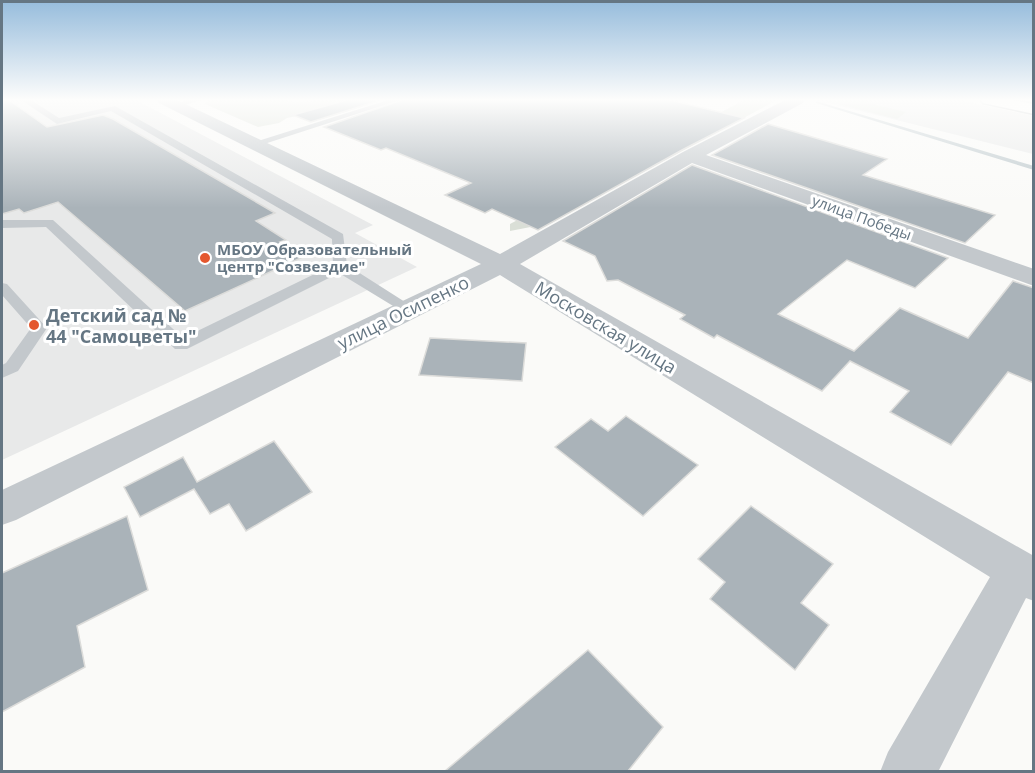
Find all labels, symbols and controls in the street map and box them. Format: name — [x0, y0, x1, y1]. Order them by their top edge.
street label: улица Победы — [809, 190, 915, 244]
place label: МБОУ Образовательный центр "Созвездие" — [217, 239, 412, 276]
marker: МБОУ Образовательный центр "Созвездие" — [198, 251, 212, 265]
street label: улица Осипенко — [333, 270, 473, 354]
street label: Московская улица — [531, 275, 681, 379]
place label: Детский сад № 44 "Самоцветы" — [46, 303, 197, 348]
marker: Детский сад № 44 "Самоцветы" — [27, 318, 41, 332]

